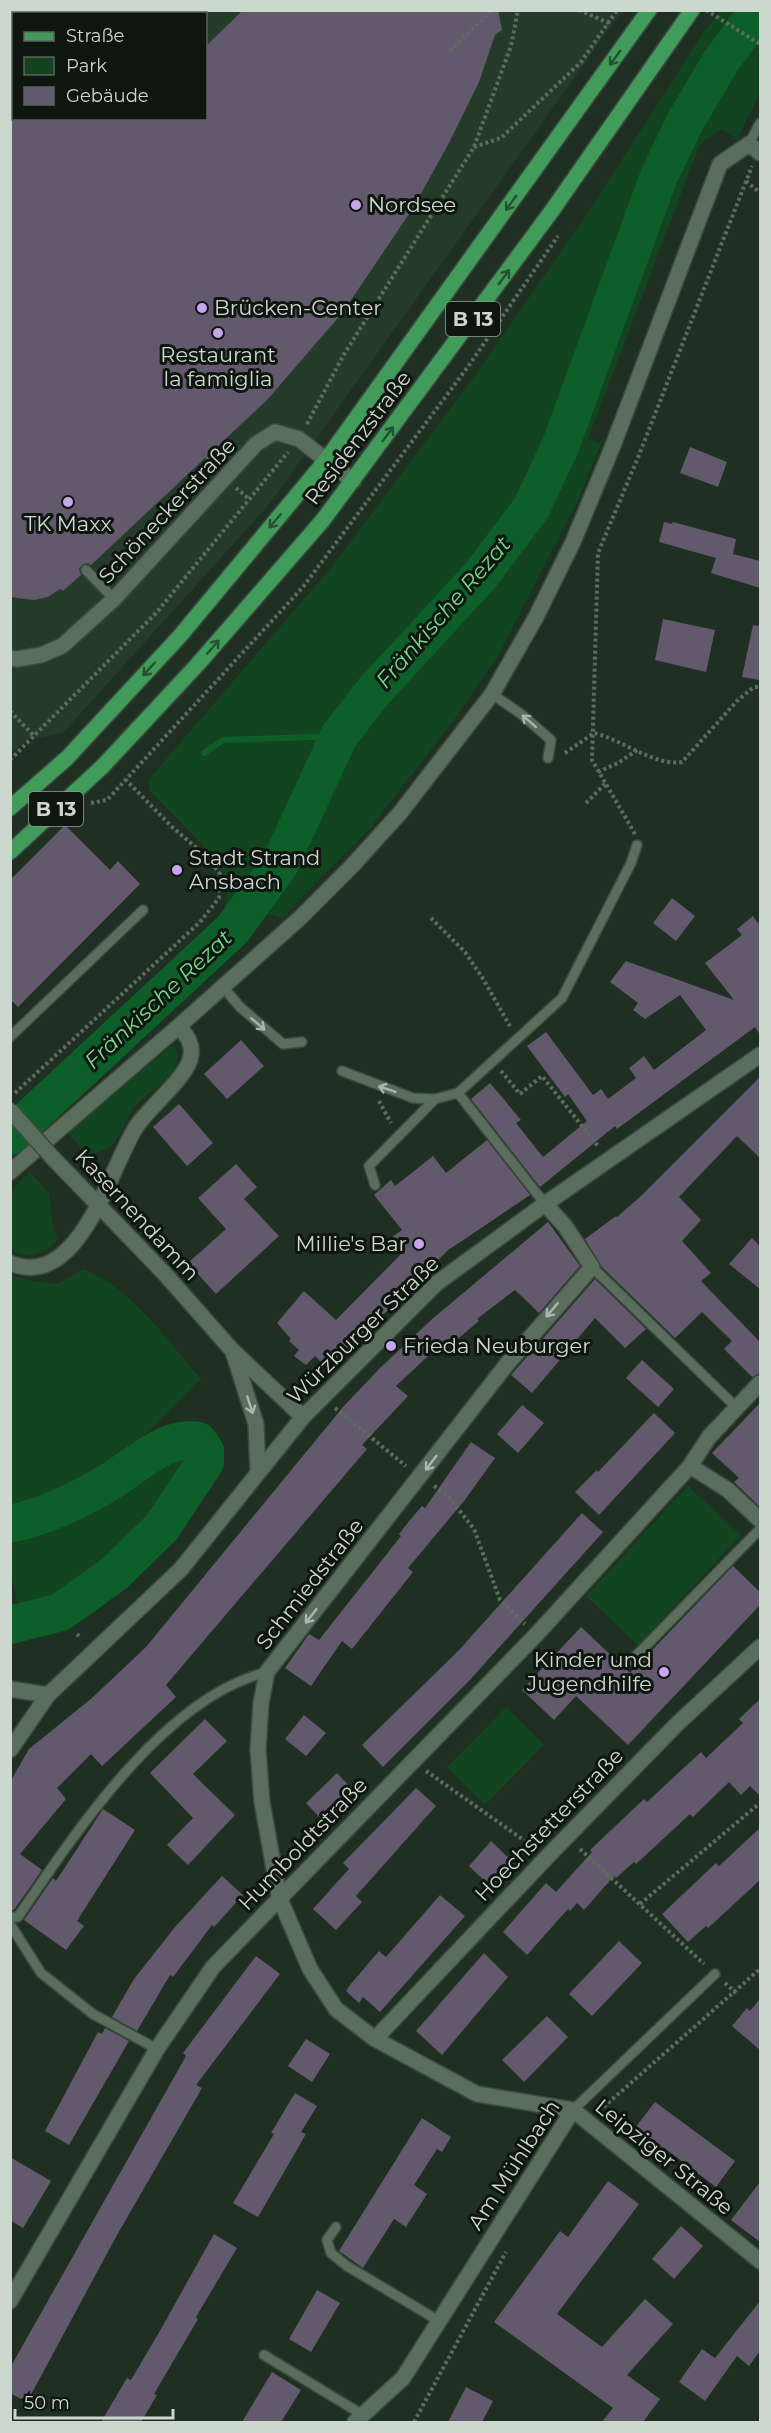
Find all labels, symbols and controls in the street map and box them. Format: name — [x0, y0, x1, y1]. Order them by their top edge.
legend — [12, 12, 207, 120]
text: Straße — [66, 25, 125, 47]
one-way arrow — [609, 50, 621, 66]
text: Park — [66, 55, 107, 77]
text: Gebäude — [66, 85, 149, 107]
place label: Nordsee — [368, 192, 456, 217]
one-way arrow — [505, 195, 517, 211]
marker: Nordsee — [349, 198, 363, 212]
one-way arrow — [498, 270, 510, 286]
place label: Brücken-Center — [214, 295, 382, 320]
marker: Brücken-Center — [195, 301, 209, 315]
road number: B 13 — [446, 302, 500, 336]
marker: Restaurant la famiglia — [211, 326, 225, 340]
place label: Restaurant la famiglia — [160, 342, 276, 391]
street label: Residenzstraße — [299, 366, 416, 510]
one-way arrow — [382, 427, 394, 443]
street label: Schöneckerstraße — [93, 433, 240, 588]
marker: TK Maxx — [61, 495, 75, 509]
place label: TK Maxx — [24, 511, 112, 536]
one-way arrow — [269, 513, 282, 529]
water label: Fränkische Rezat — [370, 531, 517, 694]
one-way arrow — [206, 640, 220, 655]
one-way arrow — [142, 662, 156, 677]
one-way arrow — [522, 714, 537, 728]
road number: B 13 — [29, 792, 83, 826]
place label: Stadt Strand Ansbach — [189, 845, 320, 894]
marker: Stadt Strand Ansbach — [170, 863, 184, 877]
water label: Fränkische Rezat — [79, 924, 238, 1075]
one-way arrow — [250, 1017, 265, 1031]
one-way arrow — [378, 1083, 397, 1094]
street label: Kasernendamm — [70, 1144, 205, 1286]
place label: Millie's Bar — [296, 1231, 407, 1256]
marker: Millie's Bar — [412, 1237, 426, 1251]
street label: Würzburger Straße — [281, 1251, 444, 1409]
one-way arrow — [546, 1302, 559, 1318]
place label: Frieda Neuburger — [403, 1333, 591, 1358]
marker: Frieda Neuburger — [384, 1339, 398, 1353]
one-way arrow — [245, 1395, 256, 1414]
one-way arrow — [425, 1455, 438, 1471]
street label: Schmiedstraße — [251, 1513, 368, 1654]
one-way arrow — [304, 1608, 317, 1624]
place label: Kinder und Jugendhilfe — [526, 1647, 652, 1696]
marker: Kinder und Jugendhilfe — [657, 1665, 671, 1679]
street label: Hoechstetterstraße — [469, 1743, 628, 1906]
street label: Humboldtstraße — [233, 1772, 372, 1915]
street label: Leipziger Straße — [590, 2093, 738, 2220]
street label: Am Mühlbach — [462, 2095, 565, 2234]
scale bar — [15, 2382, 172, 2420]
text: 50 m — [24, 2392, 70, 2414]

